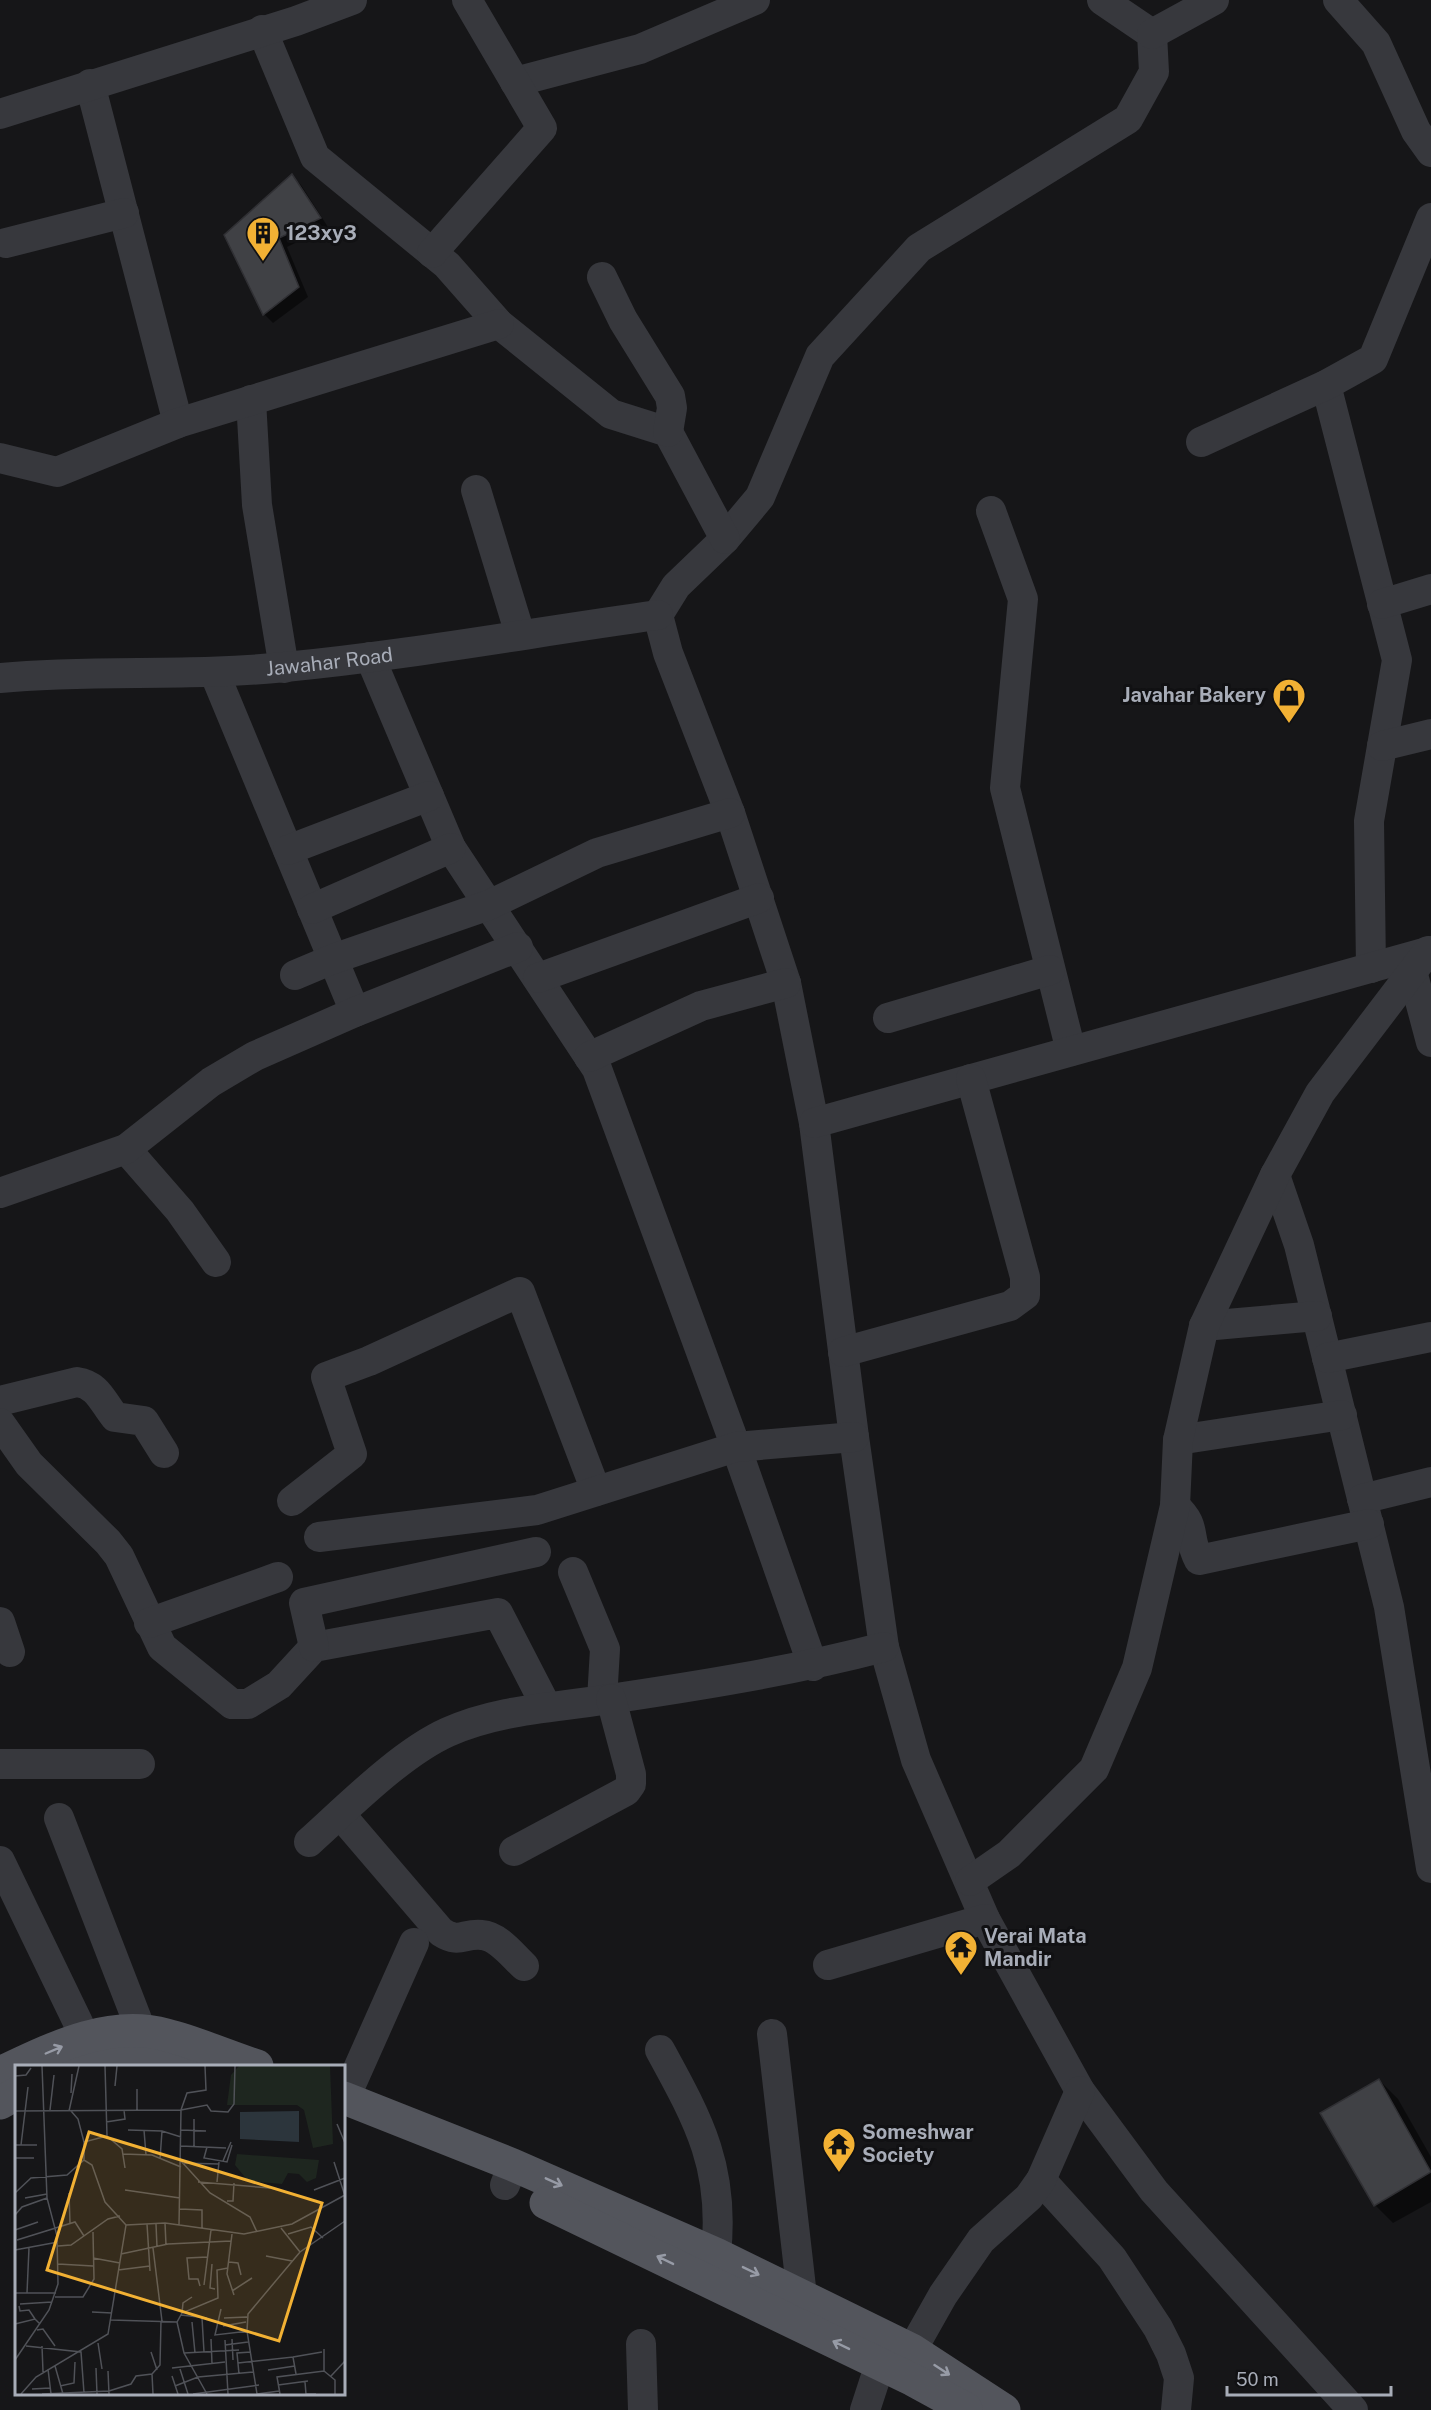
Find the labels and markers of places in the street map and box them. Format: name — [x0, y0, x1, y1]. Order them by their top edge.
building icon: 123xy3 — [245, 215, 281, 262]
place label: 123xy3 — [286, 221, 357, 245]
shop icon: Javahar Bakery — [1271, 677, 1307, 724]
place label: Javahar Bakery — [1122, 683, 1266, 707]
place label: Verai Mata Mandir — [984, 1924, 1087, 1971]
temple icon: Verai Mata Mandir — [943, 1929, 979, 1976]
place label: Someshwar Society — [862, 2120, 974, 2167]
temple icon: Someshwar Society — [821, 2126, 857, 2173]

